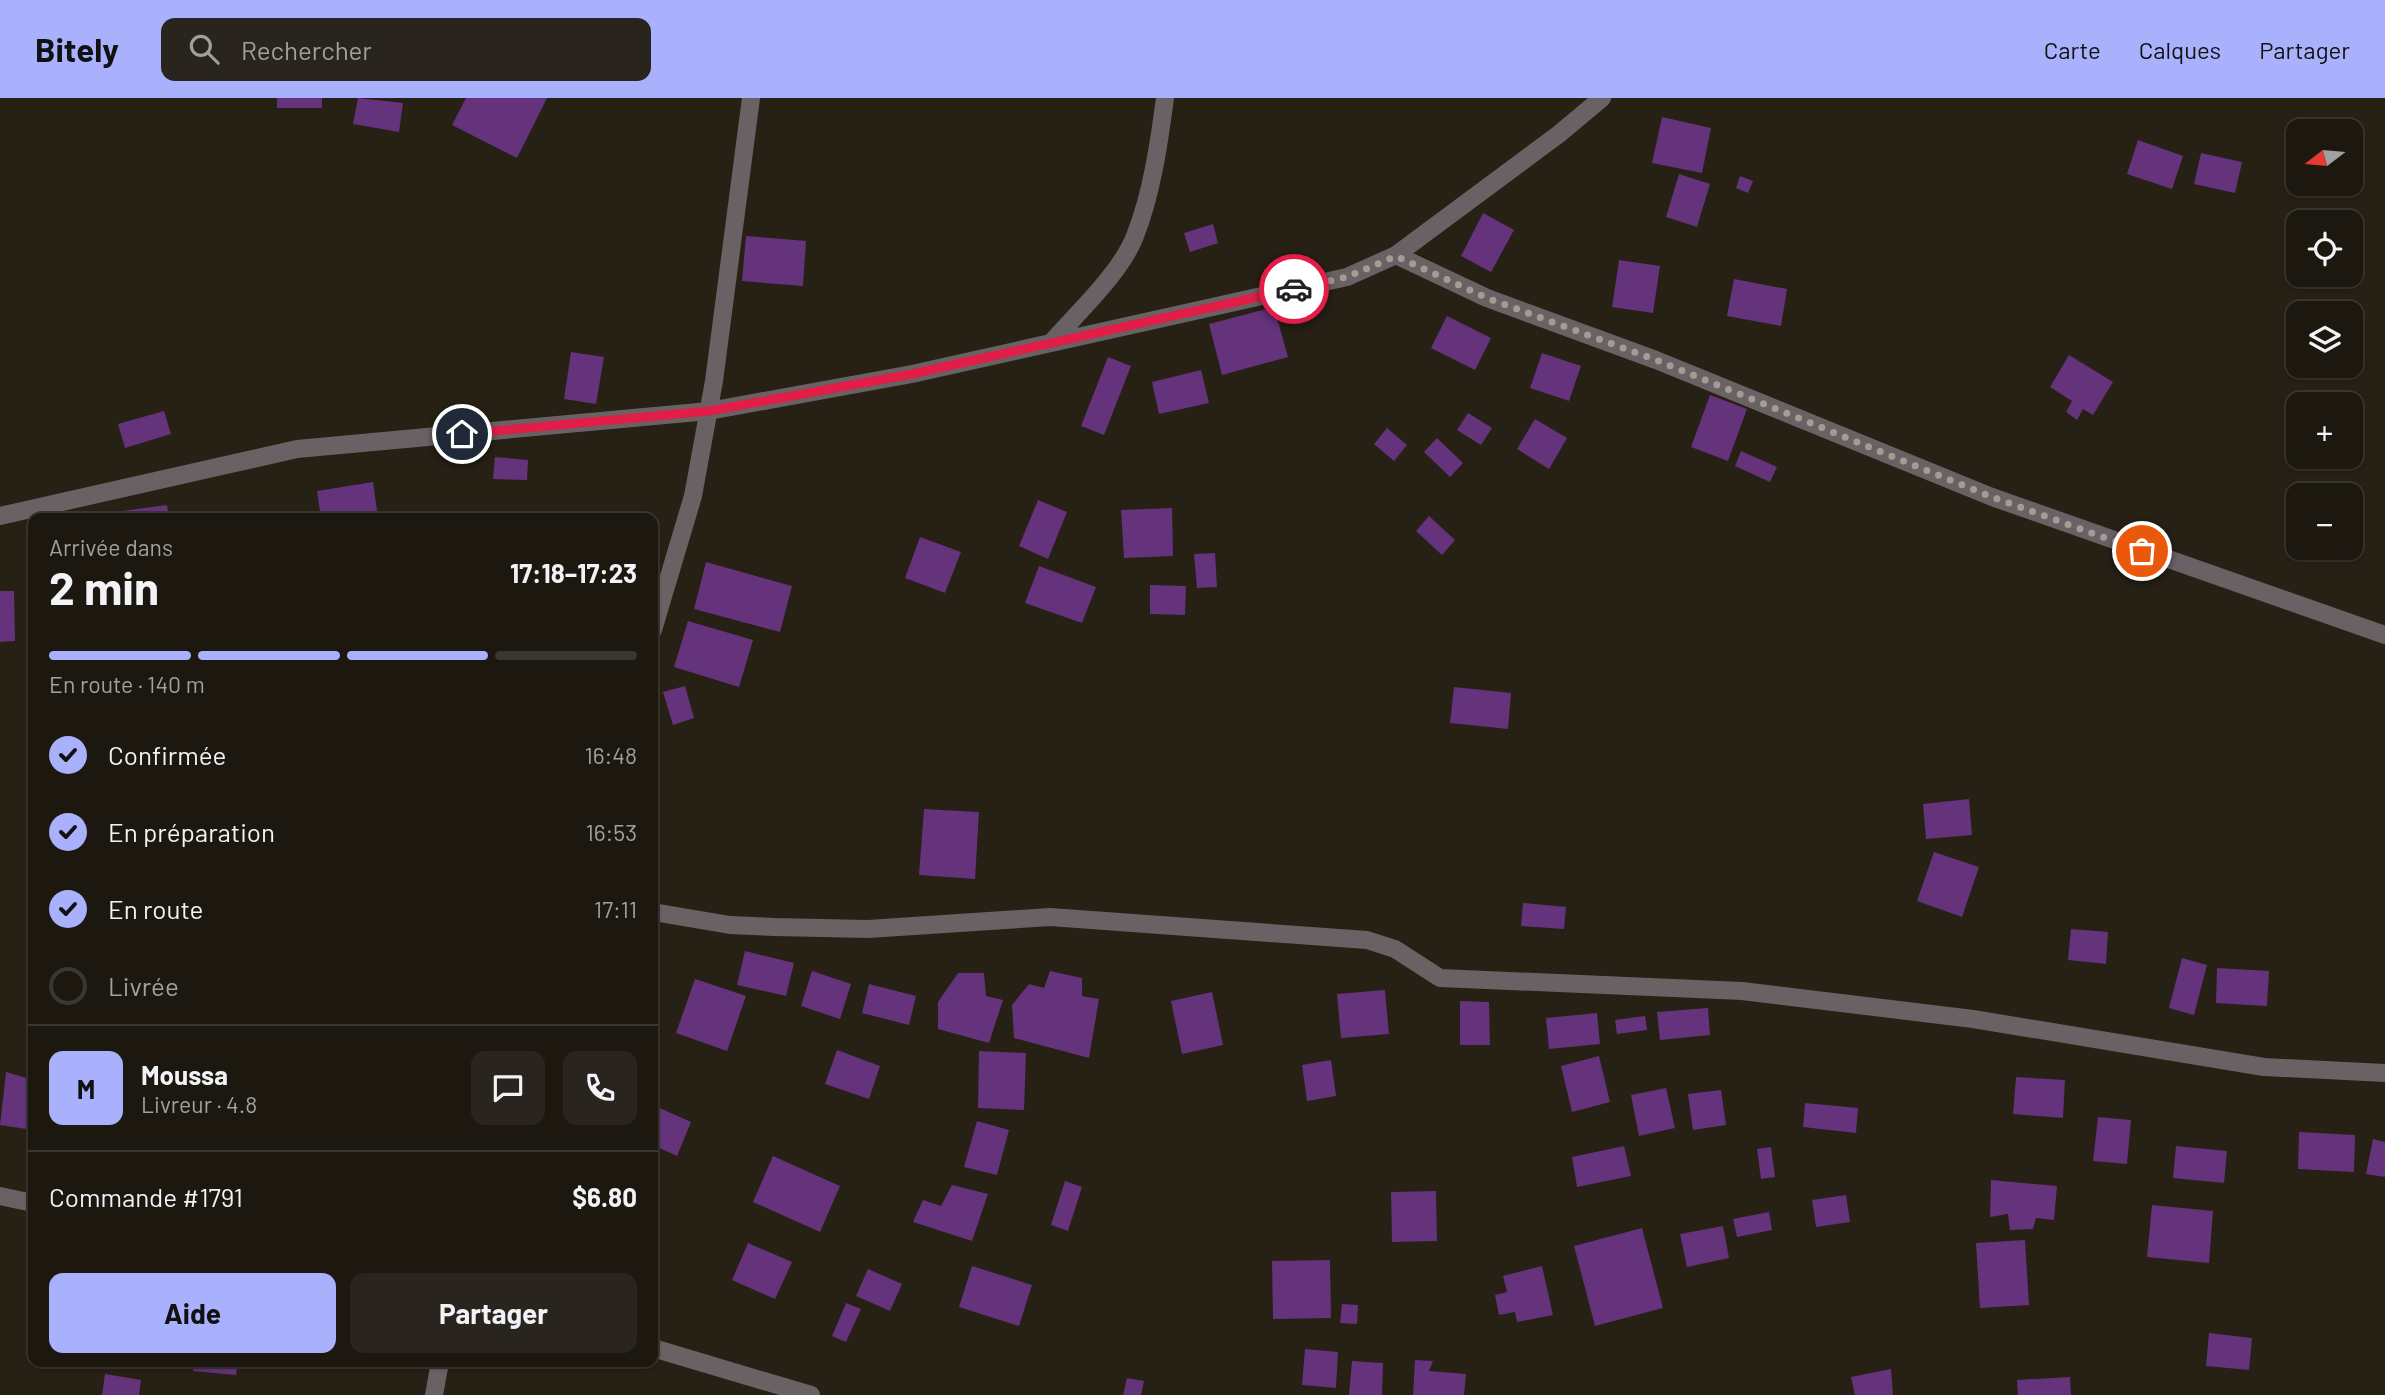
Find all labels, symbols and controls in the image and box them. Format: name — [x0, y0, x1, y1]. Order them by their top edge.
search box — [161, 18, 651, 81]
text: Bitely — [35, 29, 119, 69]
icon: search — [185, 30, 223, 68]
text: Rechercher — [241, 34, 372, 65]
text: Carte — [2044, 35, 2101, 64]
text: Calques — [2139, 35, 2221, 64]
text: Partager — [2259, 35, 2350, 64]
north arrow — [2286, 119, 2362, 196]
map controls — [2286, 119, 2363, 560]
button: locate — [2286, 210, 2363, 287]
courier — [1259, 254, 1329, 324]
icon: car — [1275, 270, 1313, 308]
button: layers — [2286, 301, 2363, 378]
button: + — [2286, 392, 2363, 469]
pin — [432, 404, 492, 464]
icon: home — [443, 415, 481, 453]
button: − — [2286, 483, 2363, 560]
pin — [2112, 521, 2172, 581]
icon: bag — [2123, 532, 2161, 570]
text: Arrivée dans — [49, 533, 173, 561]
text: 17:18–17:23 — [510, 557, 637, 588]
text: 2 min — [49, 559, 159, 614]
text: En route · 140 m — [49, 670, 205, 698]
icon: check — [49, 736, 87, 774]
text: Confirmée — [108, 739, 226, 770]
text: 16:48 — [585, 741, 637, 769]
icon: check — [49, 813, 87, 851]
text: En préparation — [108, 816, 275, 847]
text: 16:53 — [586, 818, 637, 846]
icon: check — [49, 890, 87, 928]
text: En route — [108, 893, 203, 924]
text: 17:11 — [594, 895, 637, 923]
text: Livrée — [108, 970, 179, 1001]
button: chat — [471, 1051, 545, 1125]
button: phone — [563, 1051, 637, 1125]
text: Moussa — [141, 1059, 228, 1090]
text: M — [77, 1073, 95, 1104]
text: Livreur · 4.8 — [141, 1090, 257, 1118]
text: Commande #1791 — [49, 1181, 243, 1212]
text: $6.80 — [572, 1181, 637, 1212]
button: Aide — [49, 1273, 336, 1353]
button: Partager — [350, 1273, 637, 1353]

